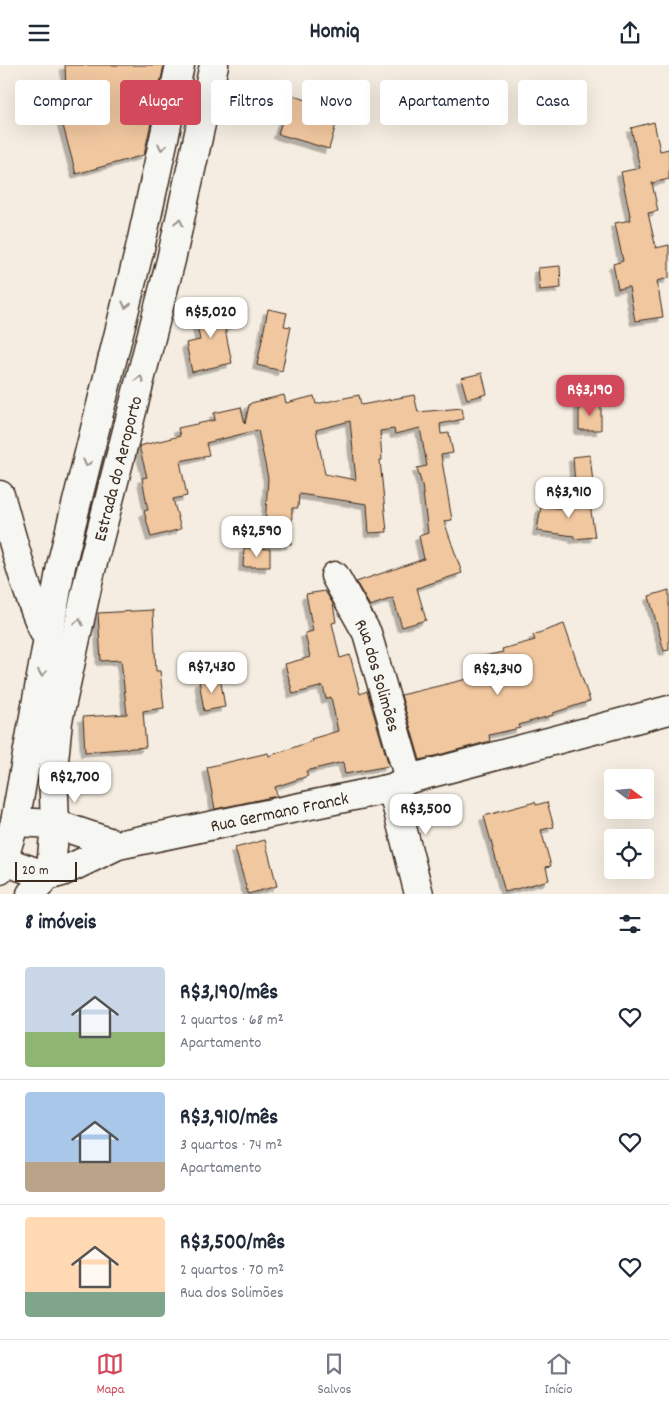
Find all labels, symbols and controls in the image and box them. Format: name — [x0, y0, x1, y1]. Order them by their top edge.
text: Homiq — [310, 17, 359, 48]
icon: menu — [25, 19, 53, 47]
icon: share — [616, 19, 644, 47]
chip: Comprar — [15, 80, 110, 125]
chip: Alugar — [120, 80, 201, 125]
chip: Filtros — [211, 80, 292, 125]
chip: Novo — [302, 80, 370, 125]
chip: Apartamento — [380, 80, 508, 125]
chip: Casa — [518, 80, 587, 125]
one-way arrow — [157, 142, 168, 151]
one-way arrow — [173, 217, 184, 226]
pin: R$5,020 — [165, 297, 257, 339]
one-way arrow — [121, 301, 132, 310]
text: R$5,020 — [186, 301, 236, 324]
one-way arrow — [134, 375, 145, 384]
pin: R$3,190 — [544, 375, 636, 417]
text: R$3,190 — [567, 379, 613, 402]
street label: Estrada do Aeroporto — [89, 394, 150, 544]
one-way arrow — [82, 458, 93, 467]
pin: R$3,910 — [523, 477, 615, 519]
text: R$3,910 — [546, 481, 592, 504]
pin: R$2,590 — [211, 515, 303, 558]
text: R$2,590 — [232, 520, 282, 543]
street label: Rua dos Solimões — [347, 615, 405, 735]
one-way arrow — [73, 617, 84, 626]
pin: R$7,430 — [166, 651, 258, 694]
pin: R$2,340 — [452, 653, 544, 696]
text: R$7,430 — [188, 656, 236, 679]
text: R$2,340 — [474, 658, 522, 681]
one-way arrow — [38, 669, 48, 677]
pin: R$2,700 — [29, 761, 121, 804]
text: R$2,700 — [50, 766, 100, 789]
north arrow — [604, 769, 654, 819]
map controls — [604, 769, 654, 879]
street label: Rua Germano Franck — [209, 787, 351, 840]
pin: R$3,500 — [380, 793, 472, 836]
text: R$3,500 — [401, 798, 451, 821]
button: locate — [604, 829, 654, 879]
scale bar — [15, 859, 78, 882]
text: 20 m — [22, 861, 49, 881]
text: 8 imóveis — [25, 909, 97, 939]
icon: filters — [616, 910, 644, 938]
text: R$3,190/mês — [180, 979, 278, 1009]
icon: home — [65, 987, 125, 1047]
icon: heart — [616, 1003, 644, 1031]
text: 2 quartos · 68 m² — [180, 1009, 284, 1032]
text: Apartamento — [180, 1032, 261, 1055]
text: R$3,910/mês — [180, 1104, 278, 1134]
icon: home — [65, 1112, 125, 1172]
icon: heart — [616, 1128, 644, 1156]
text: 3 quartos · 74 m² — [180, 1134, 282, 1157]
text: Apartamento — [180, 1157, 261, 1180]
text: R$3,500/mês — [180, 1229, 285, 1259]
icon: home — [65, 1237, 125, 1297]
icon: heart — [616, 1253, 644, 1281]
text: 2 quartos · 70 m² — [180, 1259, 284, 1282]
text: Rua dos Solimões — [180, 1282, 284, 1305]
tab: Mapa — [96, 1350, 124, 1400]
tab: Salvos — [317, 1350, 352, 1400]
tab: Início — [545, 1350, 573, 1400]

